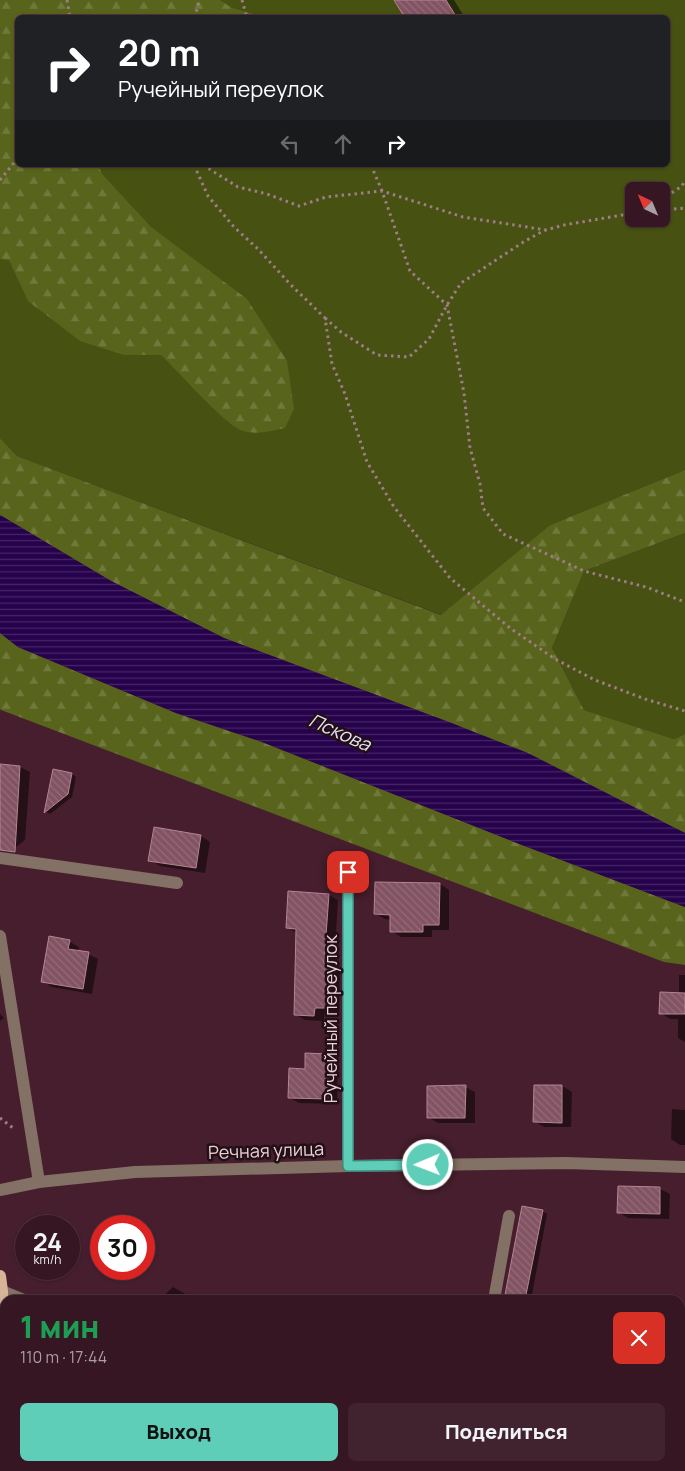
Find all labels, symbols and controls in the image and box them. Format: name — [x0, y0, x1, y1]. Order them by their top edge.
text: 20 m — [118, 29, 200, 77]
icon: right — [35, 35, 100, 100]
text: Ручейный переулок — [118, 74, 324, 104]
icon: left — [276, 130, 304, 158]
icon: ahead — [329, 130, 357, 158]
icon: right — [382, 130, 410, 158]
north arrow — [625, 182, 670, 228]
map controls — [625, 182, 670, 227]
water label: Пскова — [305, 707, 376, 758]
pin — [327, 851, 369, 893]
icon: arrive — [334, 858, 362, 886]
street label: Ручейный переулок — [318, 934, 342, 1103]
street label: Речная улица — [207, 1136, 324, 1164]
position arrow — [401, 1138, 453, 1190]
speed limit sign: 30 — [90, 1215, 155, 1280]
text: 24 — [33, 1224, 62, 1259]
text: km/h — [34, 1251, 61, 1268]
text: 1 мин — [20, 1306, 99, 1347]
button: close — [613, 1312, 665, 1364]
text: 110 m · 17:44 — [20, 1346, 107, 1368]
button: Выход — [20, 1403, 338, 1461]
button: Поделиться — [348, 1403, 665, 1461]

